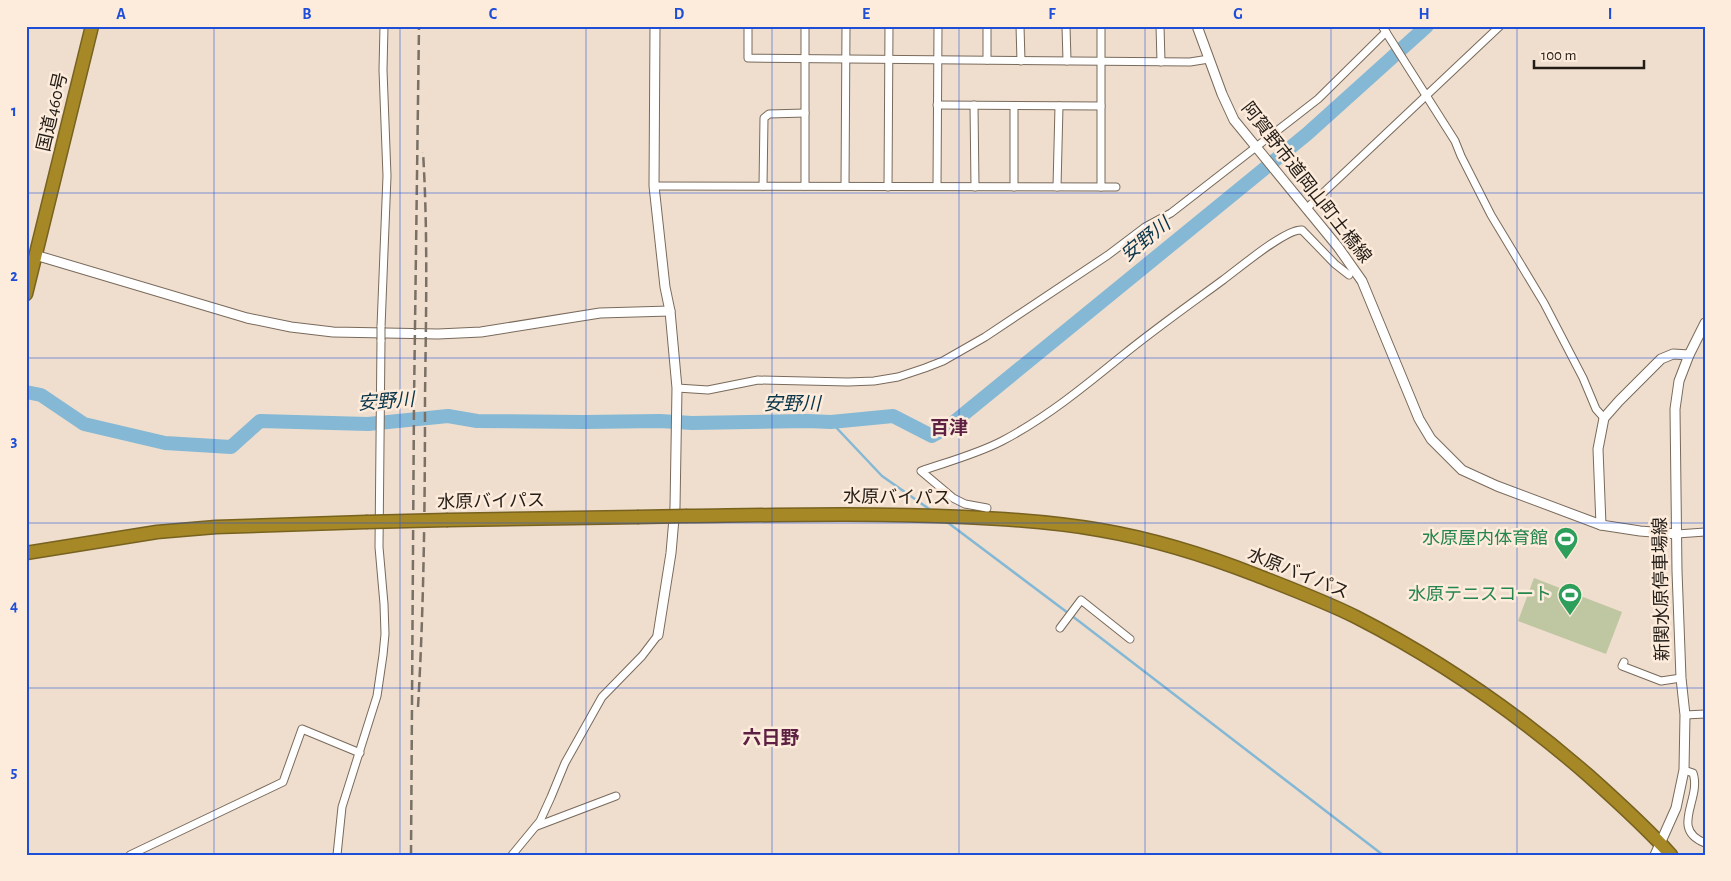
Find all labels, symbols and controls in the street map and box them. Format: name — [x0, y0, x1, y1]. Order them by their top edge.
text: A — [116, 6, 126, 22]
text: B — [302, 6, 312, 22]
text: C — [489, 6, 498, 22]
text: D — [674, 6, 685, 22]
text: E — [862, 6, 870, 22]
text: F — [1048, 6, 1056, 22]
text: G — [1233, 6, 1243, 22]
text: H — [1418, 6, 1430, 22]
text: I — [1608, 6, 1612, 22]
scale bar — [1534, 38, 1644, 70]
text: 100 m — [1541, 48, 1576, 63]
street label: 国道460号 — [33, 70, 71, 153]
street label: 阿賀野市道岡山町土橋線 — [1238, 98, 1376, 267]
text: 1 — [11, 103, 17, 119]
water label: 安野川 — [1117, 213, 1176, 265]
text: 2 — [10, 268, 18, 284]
water label: 安野川 — [357, 389, 417, 413]
water label: 安野川 — [763, 394, 822, 414]
district label: 百津 — [930, 418, 968, 438]
text: 3 — [11, 433, 18, 449]
street label: 水原バイパス — [843, 487, 951, 508]
street label: 水原バイパス — [437, 491, 545, 512]
street label: 新関水原停車場線 — [1650, 517, 1672, 661]
sports icon: 水原屋内体育館 — [1553, 526, 1579, 560]
place label: 水原屋内体育館 — [1422, 529, 1548, 548]
street label: 水原バイパス — [1245, 545, 1352, 603]
sports icon: 水原テニスコート — [1557, 582, 1583, 616]
place label: 水原テニスコート — [1408, 585, 1552, 604]
text: 4 — [10, 598, 18, 614]
district label: 六日野 — [742, 728, 800, 748]
text: 5 — [11, 764, 18, 780]

